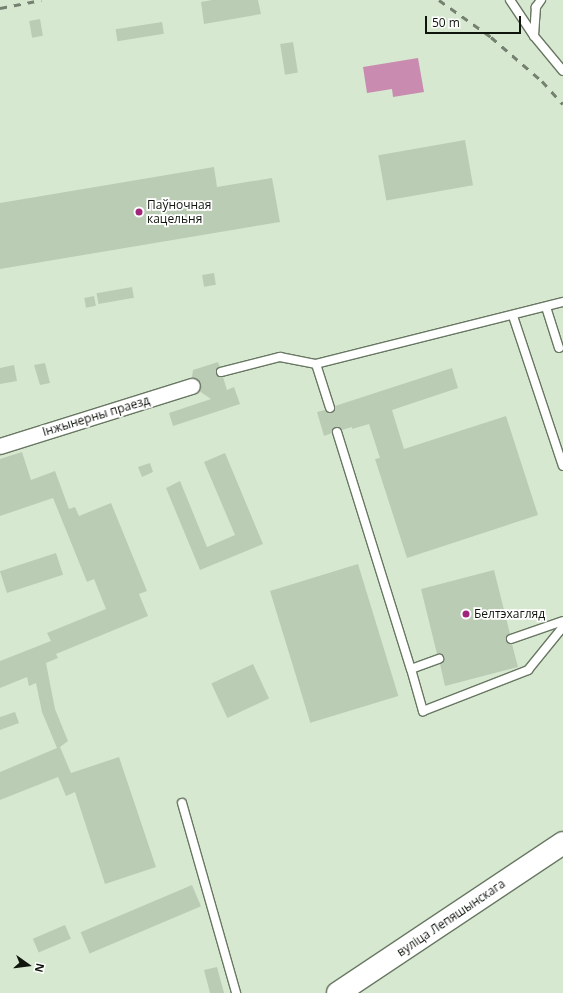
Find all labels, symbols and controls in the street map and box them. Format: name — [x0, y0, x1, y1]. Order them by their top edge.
scale bar — [427, 8, 523, 34]
text: 50 m — [432, 14, 460, 31]
place label: Паўночная кацельня — [147, 198, 211, 226]
marker: Паўночная кацельня — [134, 207, 144, 217]
street label: Інжынерны праезд — [41, 393, 151, 439]
place label: Белтэхагляд — [474, 607, 545, 621]
marker: Белтэхагляд — [461, 609, 471, 619]
street label: вуліца Лепяшынскага — [394, 876, 508, 960]
north arrow — [8, 945, 48, 985]
text: N — [32, 962, 48, 974]

